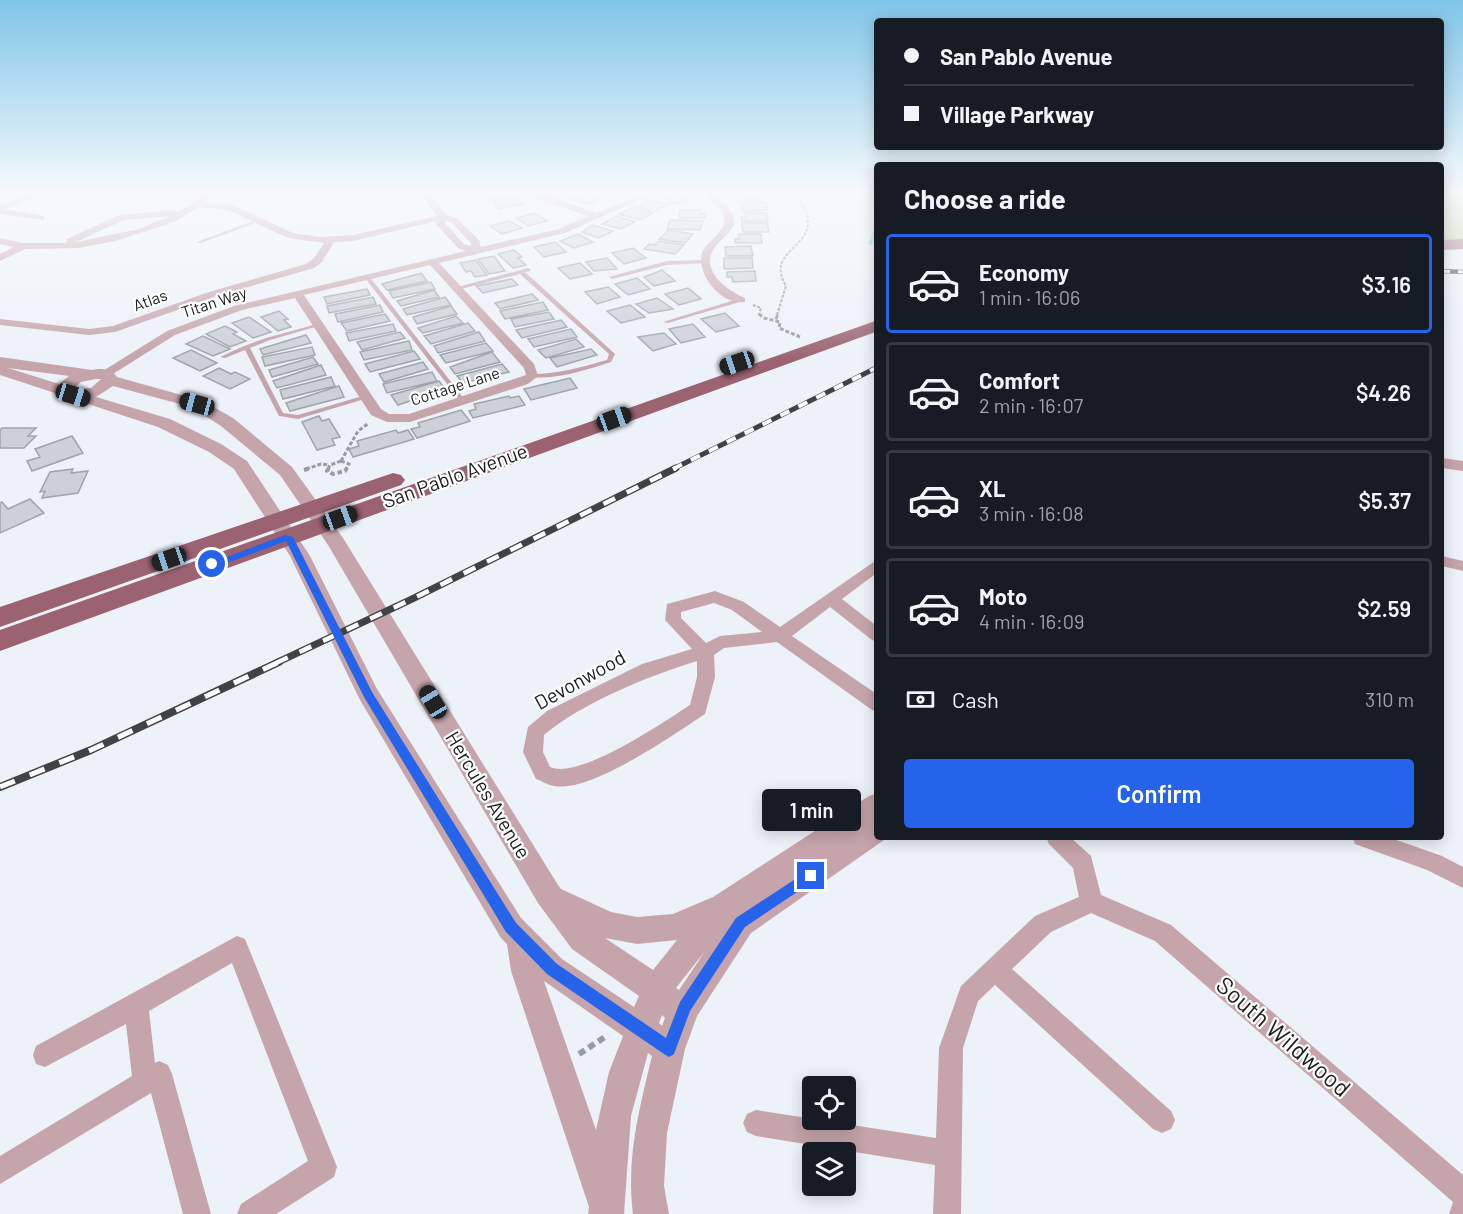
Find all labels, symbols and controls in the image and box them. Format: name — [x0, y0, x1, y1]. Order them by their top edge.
text: San Pablo Avenue — [940, 43, 1112, 69]
text: Village Parkway — [940, 101, 1094, 127]
text: Choose a ride — [904, 182, 1066, 214]
icon: car — [907, 257, 961, 311]
text: Economy — [979, 259, 1069, 285]
text: $3.16 — [1361, 271, 1411, 297]
street label: Titan Way — [179, 282, 249, 321]
street label: Atlas — [130, 285, 169, 314]
text: 1 min · 16:06 — [979, 285, 1080, 309]
car — [717, 349, 757, 377]
street label: Cottage Lane — [408, 362, 502, 409]
icon: car — [907, 365, 961, 419]
text: Comfort — [979, 367, 1060, 393]
text: $4.26 — [1356, 379, 1411, 405]
car — [53, 381, 93, 409]
car — [177, 391, 217, 417]
text: 2 min · 16:07 — [979, 393, 1083, 417]
car — [594, 404, 634, 434]
street label: San Pablo Avenue — [379, 438, 530, 512]
icon: car — [907, 473, 961, 527]
text: XL — [979, 475, 1005, 501]
text: $5.37 — [1358, 487, 1411, 513]
text: 3 min · 16:08 — [979, 501, 1084, 525]
car — [320, 503, 360, 533]
car — [149, 545, 189, 573]
route start — [198, 550, 225, 577]
icon: car — [907, 581, 961, 635]
text: Moto — [979, 583, 1027, 609]
text: $2.59 — [1357, 595, 1411, 621]
text: 4 min · 16:09 — [979, 609, 1084, 633]
street label: Devonwood — [530, 644, 629, 714]
car — [416, 682, 450, 722]
icon: cash — [904, 683, 937, 716]
text: Cash — [952, 686, 999, 712]
text: 310 m — [1365, 687, 1414, 711]
street label: Hercules Avenue — [441, 726, 536, 863]
button: Confirm — [904, 759, 1414, 828]
callout: 1 min — [762, 789, 860, 831]
text: 1 min — [790, 798, 833, 822]
route end — [797, 862, 824, 889]
street label: South Wildwood — [1211, 970, 1357, 1102]
map controls — [802, 1076, 856, 1196]
button: locate — [802, 1076, 856, 1130]
button: layers — [802, 1142, 856, 1196]

